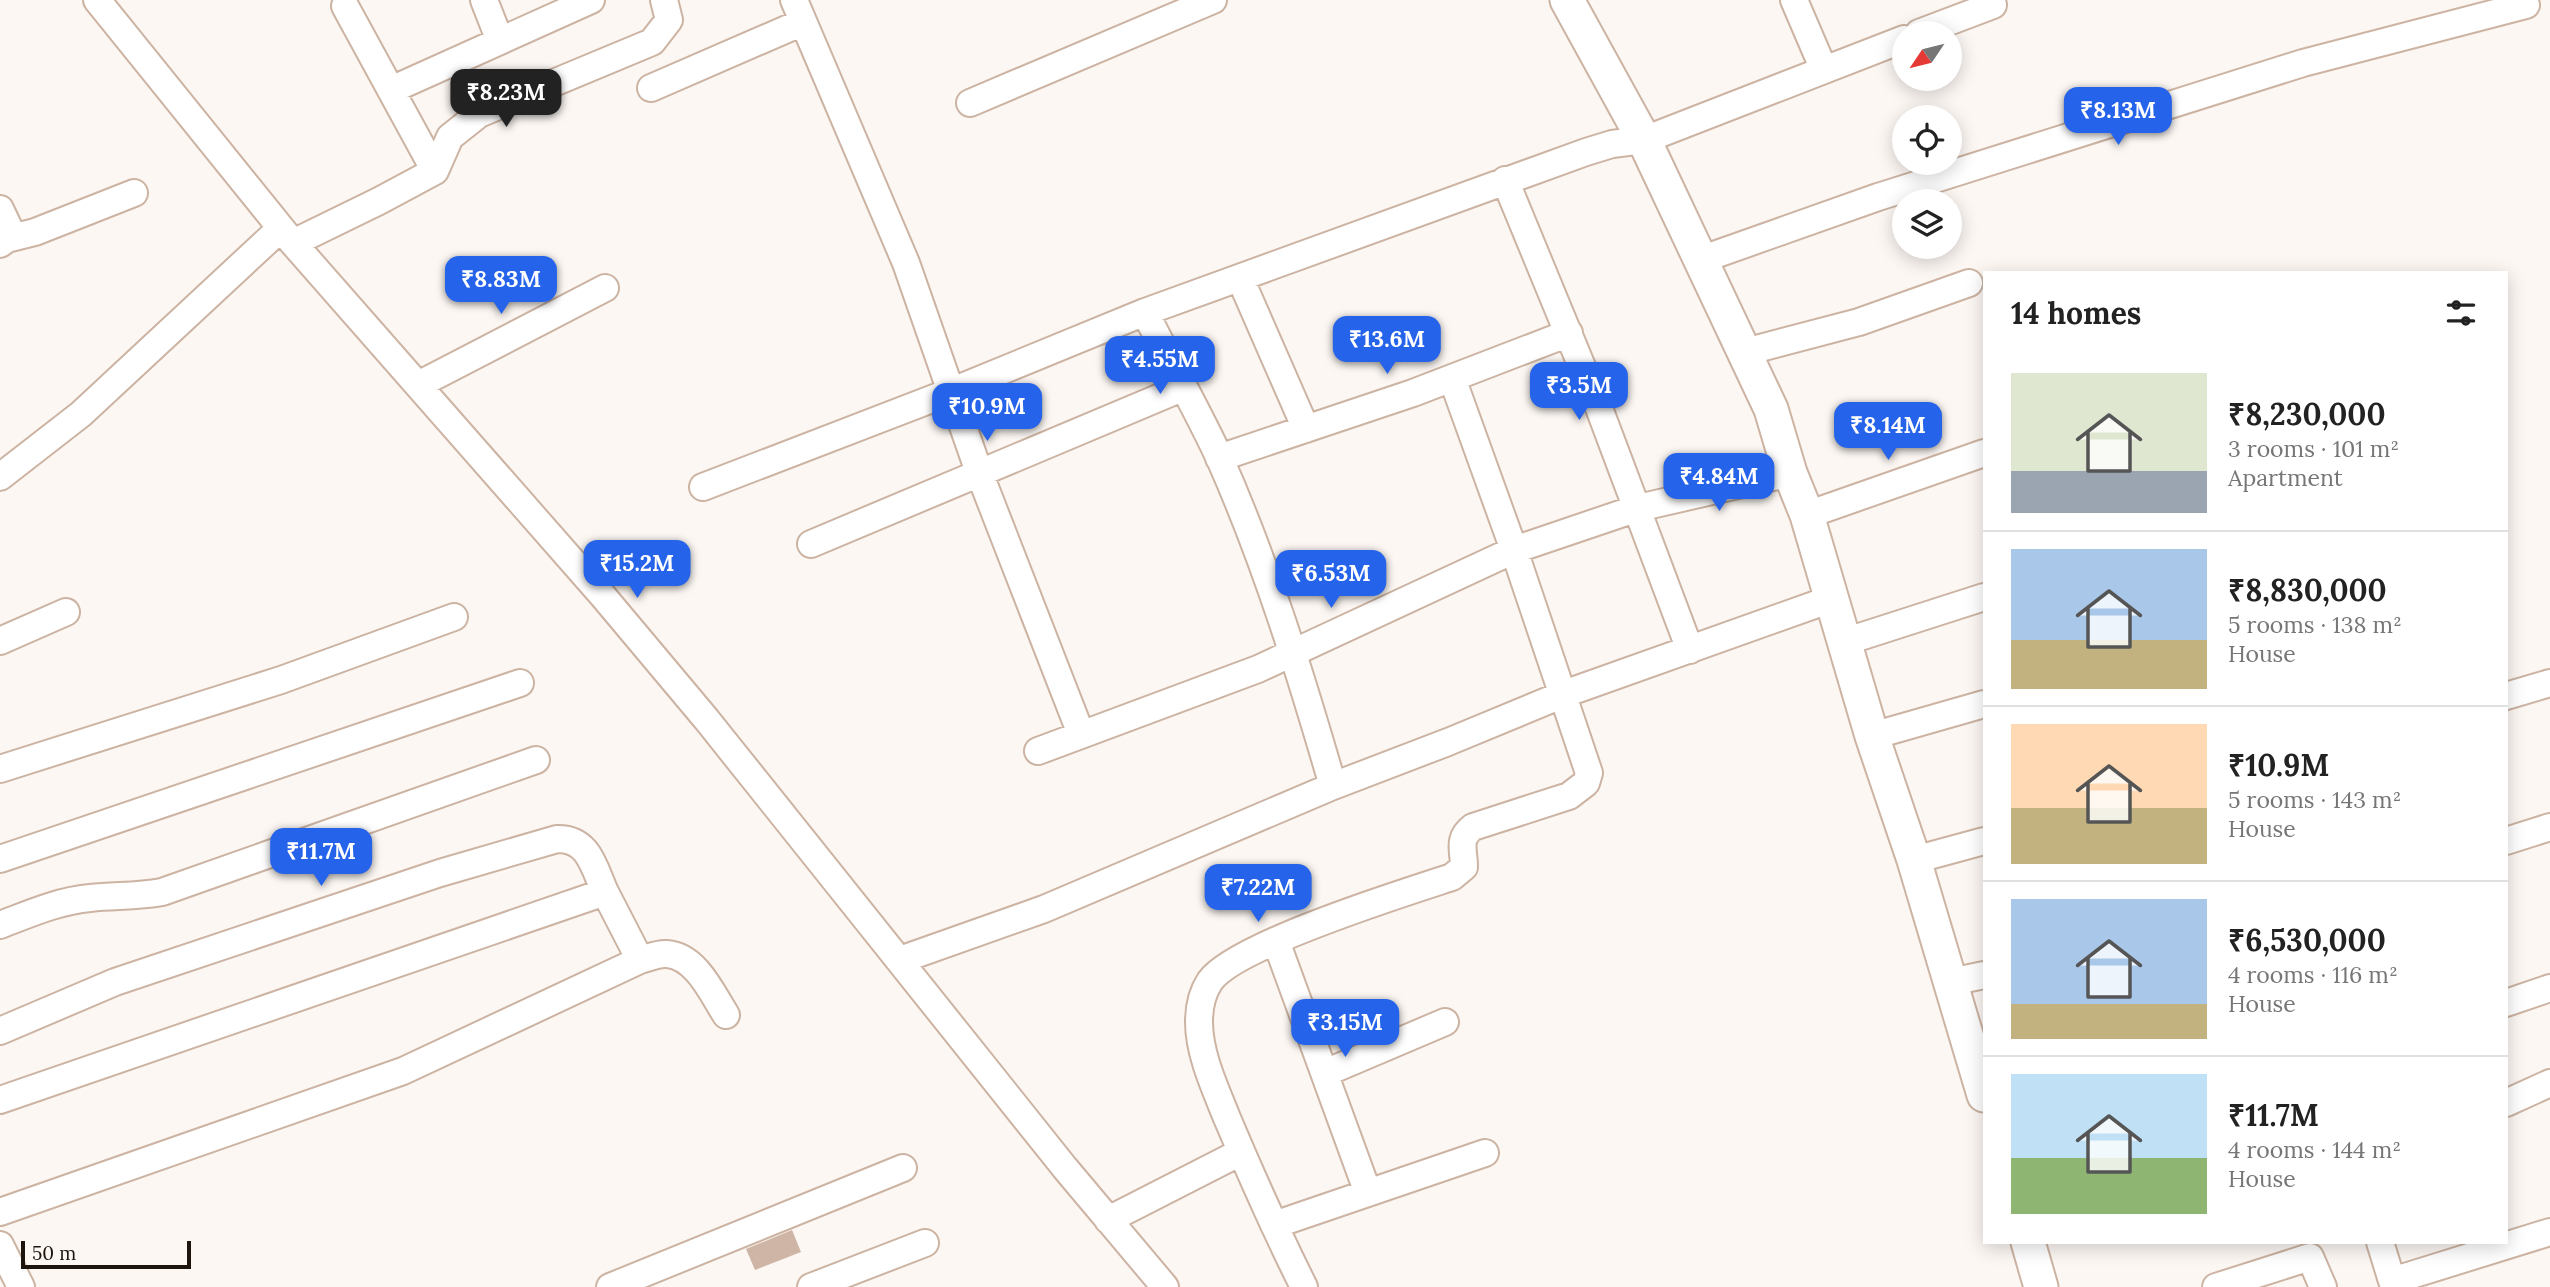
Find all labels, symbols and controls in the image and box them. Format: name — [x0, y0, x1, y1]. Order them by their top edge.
north arrow — [1892, 21, 1962, 91]
map controls — [1892, 21, 1962, 259]
pin: ₹8.23M — [449, 69, 563, 129]
text: ₹8.23M — [466, 77, 546, 106]
pin: ₹8.13M — [2061, 88, 2175, 147]
text: ₹8.13M — [2080, 95, 2156, 124]
button: locate — [1892, 105, 1962, 175]
button: layers — [1892, 189, 1962, 259]
pin: ₹8.83M — [444, 256, 558, 316]
text: ₹8.83M — [461, 264, 541, 293]
text: 14 homes — [2011, 294, 2141, 332]
icon: filters — [2442, 294, 2480, 332]
pin: ₹13.6M — [1330, 316, 1444, 376]
text: ₹13.6M — [1349, 324, 1425, 353]
pin: ₹4.55M — [1103, 336, 1217, 396]
text: ₹4.55M — [1121, 344, 1199, 373]
pin: ₹3.5M — [1530, 362, 1628, 422]
text: ₹3.5M — [1546, 370, 1612, 399]
pin: ₹10.9M — [930, 384, 1044, 443]
text: ₹10.9M — [948, 391, 1026, 420]
text: ₹8,230,000 — [2228, 395, 2385, 433]
icon: home — [2067, 401, 2151, 485]
pin: ₹8.14M — [1831, 402, 1945, 462]
text: ₹8.14M — [1850, 410, 1926, 439]
text: 3 rooms · 101 m² — [2228, 434, 2399, 463]
pin: ₹4.84M — [1662, 454, 1776, 513]
text: ₹4.84M — [1679, 461, 1759, 490]
text: Apartment — [2228, 463, 2343, 492]
pin: ₹15.2M — [580, 540, 694, 600]
text: ₹15.2M — [600, 548, 674, 577]
pin: ₹6.53M — [1274, 550, 1388, 610]
text: ₹6.53M — [1291, 558, 1371, 587]
text: ₹8,830,000 — [2228, 571, 2387, 609]
icon: home — [2067, 577, 2151, 661]
text: 5 rooms · 138 m² — [2228, 610, 2402, 639]
text: House — [2228, 639, 2296, 668]
text: ₹10.9M — [2228, 746, 2329, 784]
icon: home — [2067, 752, 2151, 836]
text: 5 rooms · 143 m² — [2228, 785, 2401, 814]
text: House — [2228, 814, 2296, 843]
pin: ₹11.7M — [264, 828, 378, 888]
text: ₹11.7M — [286, 836, 356, 865]
pin: ₹7.22M — [1201, 864, 1315, 924]
text: ₹7.22M — [1221, 872, 1295, 901]
text: ₹6,530,000 — [2228, 921, 2386, 959]
icon: home — [2067, 927, 2151, 1011]
text: 4 rooms · 116 m² — [2228, 960, 2398, 989]
text: House — [2228, 989, 2296, 1018]
pin: ₹3.15M — [1288, 1000, 1402, 1059]
text: ₹3.15M — [1307, 1007, 1383, 1036]
text: ₹11.7M — [2228, 1096, 2319, 1134]
icon: home — [2067, 1102, 2151, 1186]
text: 4 rooms · 144 m² — [2228, 1135, 2401, 1164]
text: House — [2228, 1164, 2296, 1193]
scale bar — [21, 1238, 191, 1270]
text: 50 m — [32, 1241, 76, 1265]

